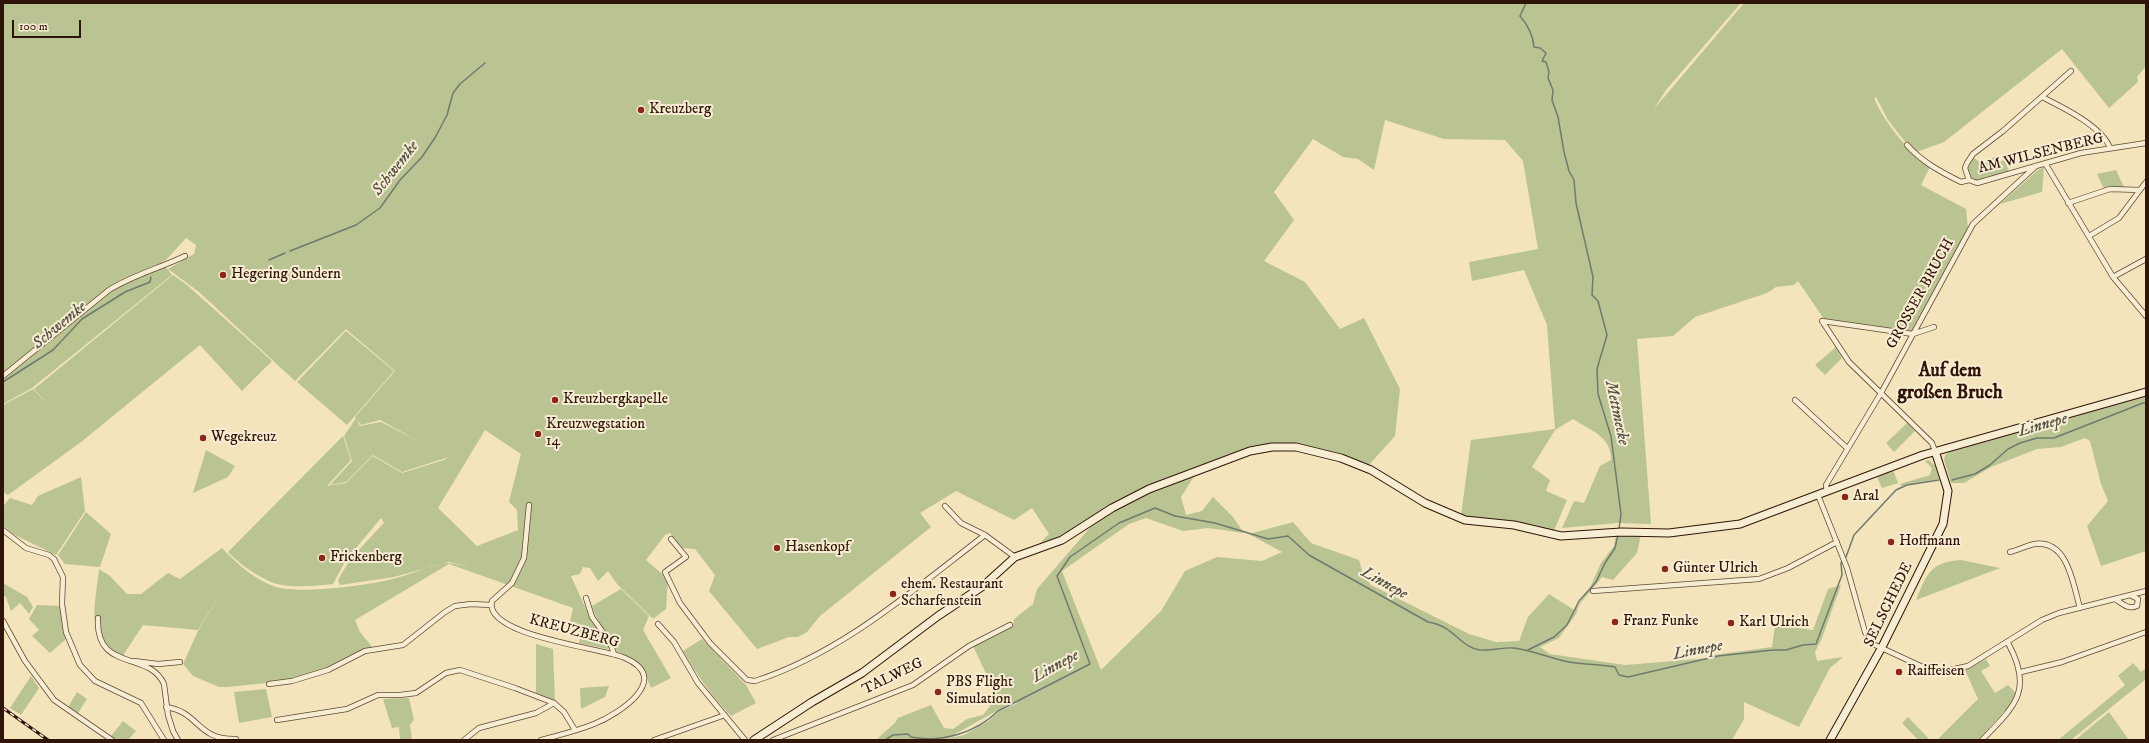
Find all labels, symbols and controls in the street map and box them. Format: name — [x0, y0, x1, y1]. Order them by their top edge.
scale bar — [14, 12, 83, 38]
text: 100 m — [19, 19, 48, 34]
place label: Kreuzberg — [649, 101, 711, 119]
marker: Kreuzberg — [636, 105, 646, 115]
street label: AM WILSENBERG — [1977, 130, 2105, 178]
water label: Schwemke — [369, 138, 423, 200]
street label: GROSSER BRUCH — [1883, 236, 1959, 352]
place label: Hegering Sundern — [231, 266, 341, 284]
marker: Hegering Sundern — [218, 270, 228, 280]
water label: Schwemke — [29, 298, 91, 354]
district label: Auf dem großen Bruch — [1897, 361, 2003, 405]
water label: Mettmecke — [1600, 379, 1632, 447]
place label: Kreuzbergkapelle — [563, 391, 668, 409]
marker: Kreuzbergkapelle — [550, 395, 560, 405]
water label: Linnepe — [2016, 410, 2070, 442]
place label: Kreuzwegstation 14 — [546, 416, 645, 451]
place label: Wegekreuz — [211, 429, 277, 447]
marker: Kreuzwegstation 14 — [533, 429, 543, 439]
marker: Wegekreuz — [198, 433, 208, 443]
place label: Aral — [1853, 488, 1879, 506]
marker: Aral — [1840, 492, 1850, 502]
place label: Hoffmann — [1899, 533, 1960, 551]
marker: Hoffmann — [1886, 537, 1896, 547]
place label: Hasenkopf — [785, 539, 850, 557]
marker: Hasenkopf — [772, 543, 782, 553]
place label: Frickenberg — [330, 549, 402, 567]
marker: Frickenberg — [317, 553, 327, 563]
place label: Günter Ulrich — [1673, 560, 1758, 578]
street label: SELSCHEDE — [1861, 560, 1917, 650]
water label: Linnepe — [1358, 564, 1410, 604]
marker: Günter Ulrich — [1660, 564, 1670, 574]
place label: ehem. Restaurant Scharfenstein — [901, 576, 1003, 611]
marker: ehem. Restaurant Scharfenstein — [888, 589, 898, 599]
street label: KREUZBERG — [527, 611, 621, 653]
place label: Franz Funke — [1623, 613, 1698, 631]
place label: Karl Ulrich — [1739, 614, 1809, 632]
marker: Franz Funke — [1610, 617, 1620, 627]
marker: Karl Ulrich — [1726, 618, 1736, 628]
water label: Linnepe — [1672, 637, 1724, 665]
water label: Linnepe — [1030, 647, 1082, 687]
street label: TALWEG — [860, 655, 926, 699]
place label: Raiffeisen — [1907, 663, 1965, 681]
marker: Raiffeisen — [1894, 667, 1904, 677]
place label: PBS Flight Simulation — [946, 674, 1013, 709]
marker: PBS Flight Simulation — [933, 687, 943, 697]

